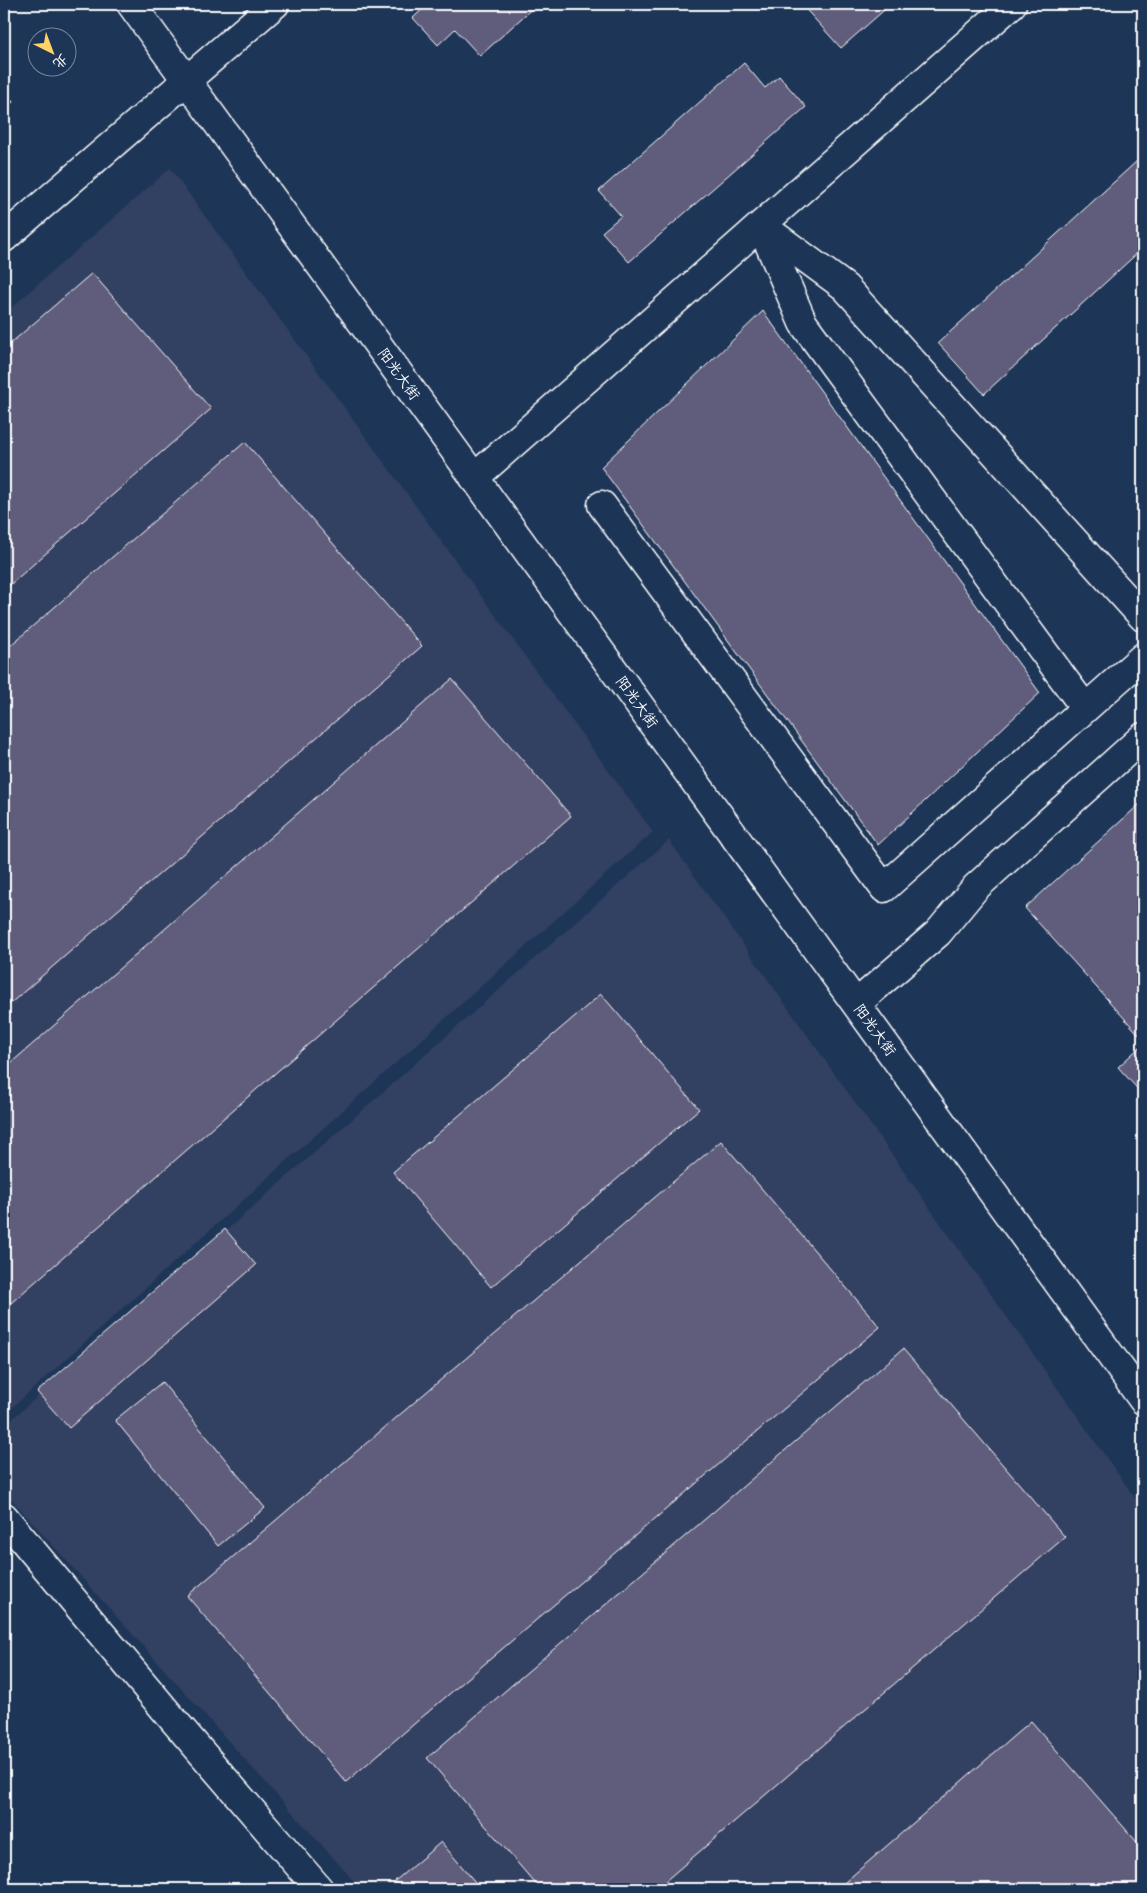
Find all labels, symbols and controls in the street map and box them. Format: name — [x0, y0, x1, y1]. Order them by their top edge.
north arrow — [28, 28, 78, 78]
text: 北 — [48, 49, 72, 73]
street label: 阳光大街 — [372, 344, 425, 405]
street label: 阳光大街 — [610, 672, 663, 733]
street label: 阳光大街 — [848, 1000, 901, 1061]

